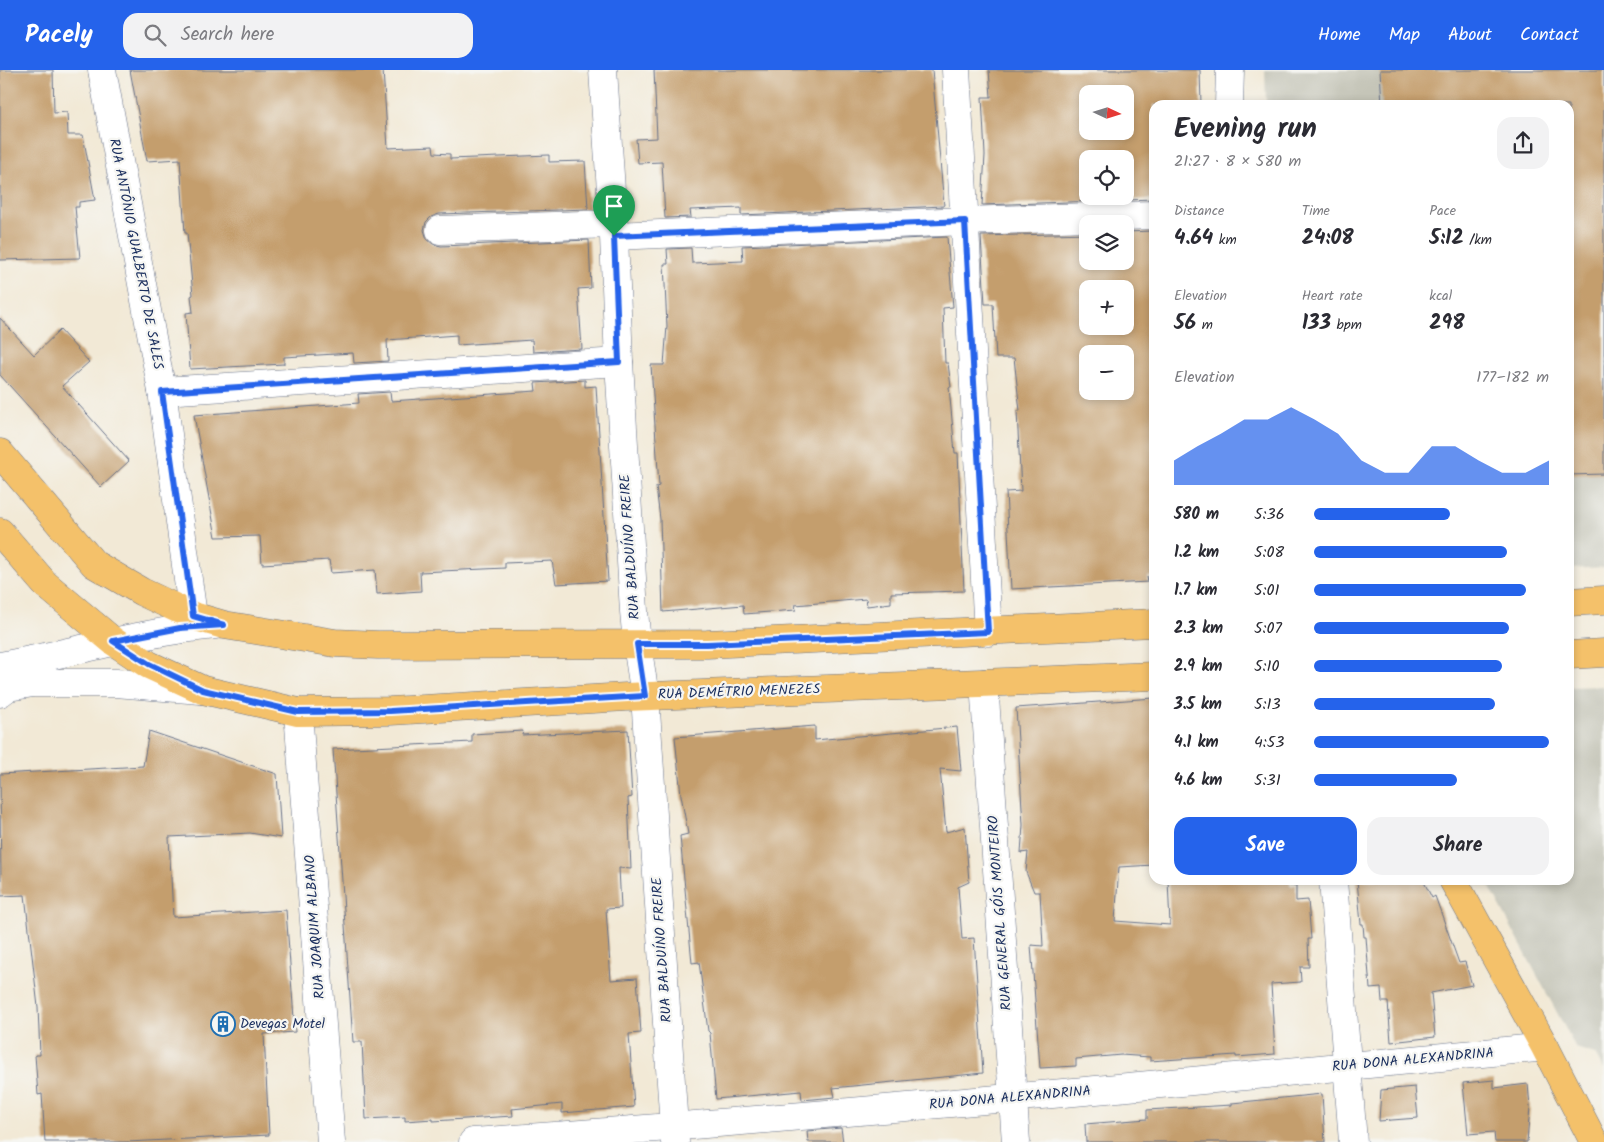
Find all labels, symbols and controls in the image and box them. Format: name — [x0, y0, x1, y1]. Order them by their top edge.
search box — [123, 13, 473, 58]
text: Pacely — [25, 16, 93, 55]
text: Search here — [181, 20, 274, 50]
icon: search — [141, 21, 169, 49]
text: Home — [1318, 21, 1361, 50]
text: Map — [1389, 21, 1420, 50]
text: About — [1448, 21, 1492, 50]
text: Contact — [1520, 21, 1579, 50]
north arrow — [1079, 85, 1134, 140]
map controls — [1079, 85, 1134, 400]
text: Evening run — [1174, 107, 1317, 152]
button: share — [1497, 117, 1549, 169]
street label: RUA ANTÔNIO GUALBERTO DE SALES — [103, 137, 169, 372]
text: 21:27 · 8 × 580 m — [1174, 149, 1301, 174]
button: locate — [1079, 150, 1134, 205]
pin — [593, 185, 635, 236]
icon: arrive — [600, 192, 628, 220]
text: Distance — [1174, 200, 1224, 222]
text: Time — [1302, 200, 1330, 222]
text: Pace — [1429, 200, 1456, 222]
button: layers — [1079, 215, 1134, 270]
text: 4.64 — [1174, 222, 1213, 255]
text: 24:08 — [1302, 222, 1354, 255]
text: 5:12 — [1429, 222, 1464, 255]
text: km — [1213, 229, 1237, 251]
text: /km — [1464, 229, 1492, 251]
button: + — [1079, 280, 1134, 335]
text: Elevation — [1174, 285, 1227, 307]
text: Heart rate — [1302, 285, 1363, 307]
text: kcal — [1429, 285, 1452, 307]
text: 56 — [1174, 307, 1196, 340]
text: 133 — [1302, 307, 1331, 340]
text: 298 — [1429, 307, 1465, 340]
text: m — [1196, 314, 1213, 336]
text: bpm — [1331, 314, 1362, 336]
button: − — [1079, 345, 1134, 400]
text: Elevation — [1174, 365, 1235, 390]
text: 177–182 m — [1476, 365, 1549, 390]
street label: RUA BALDUÍNO FREIRE — [614, 473, 646, 620]
text: 580 m — [1174, 502, 1219, 527]
text: 5:36 — [1254, 502, 1285, 527]
text: 1.2 km — [1174, 540, 1219, 565]
text: 5:08 — [1254, 540, 1284, 565]
text: 1.7 km — [1174, 578, 1217, 603]
text: 5:01 — [1254, 578, 1280, 603]
text: 2.3 km — [1174, 616, 1223, 641]
text: 5:07 — [1254, 616, 1282, 641]
text: 2.9 km — [1174, 654, 1222, 679]
text: 5:10 — [1254, 654, 1280, 679]
street label: RUA DEMÉTRIO MENEZES — [657, 678, 821, 706]
text: 3.5 km — [1174, 692, 1222, 717]
text: 5:13 — [1254, 692, 1281, 717]
text: 4.1 km — [1174, 730, 1219, 755]
text: 4:53 — [1254, 730, 1284, 755]
text: 4.6 km — [1174, 768, 1222, 793]
text: 5:31 — [1254, 768, 1281, 793]
street label: RUA GENERAL GÓIS MONTEIRO — [982, 814, 1018, 1011]
button: Save — [1174, 817, 1357, 875]
button: Share — [1367, 817, 1549, 875]
street label: RUA JOAQUIM ALBANO — [299, 854, 331, 1000]
street label: RUA BALDUÍNO FREIRE — [646, 876, 678, 1023]
building icon: Devegas Motel — [210, 1011, 236, 1037]
place label: Devegas Motel — [240, 1013, 325, 1035]
street label: RUA DONA ALEXANDRINA — [1331, 1042, 1495, 1078]
street label: RUA DONA ALEXANDRINA — [928, 1080, 1092, 1116]

